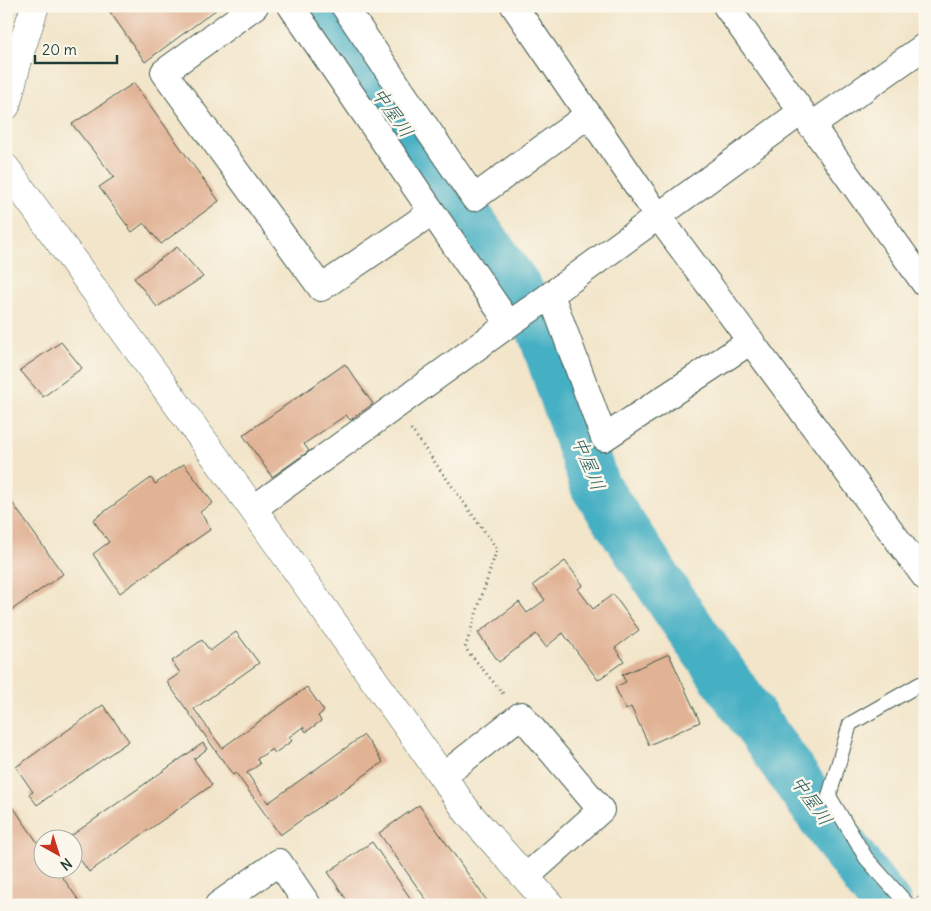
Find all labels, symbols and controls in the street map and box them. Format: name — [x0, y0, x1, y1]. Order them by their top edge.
scale bar — [35, 32, 118, 64]
text: 20 m — [42, 40, 77, 59]
water label: 中屋川 — [367, 82, 419, 142]
water label: 中屋川 — [567, 432, 611, 494]
water label: 中屋川 — [786, 770, 838, 830]
north arrow — [32, 828, 82, 878]
text: N — [57, 854, 76, 874]

